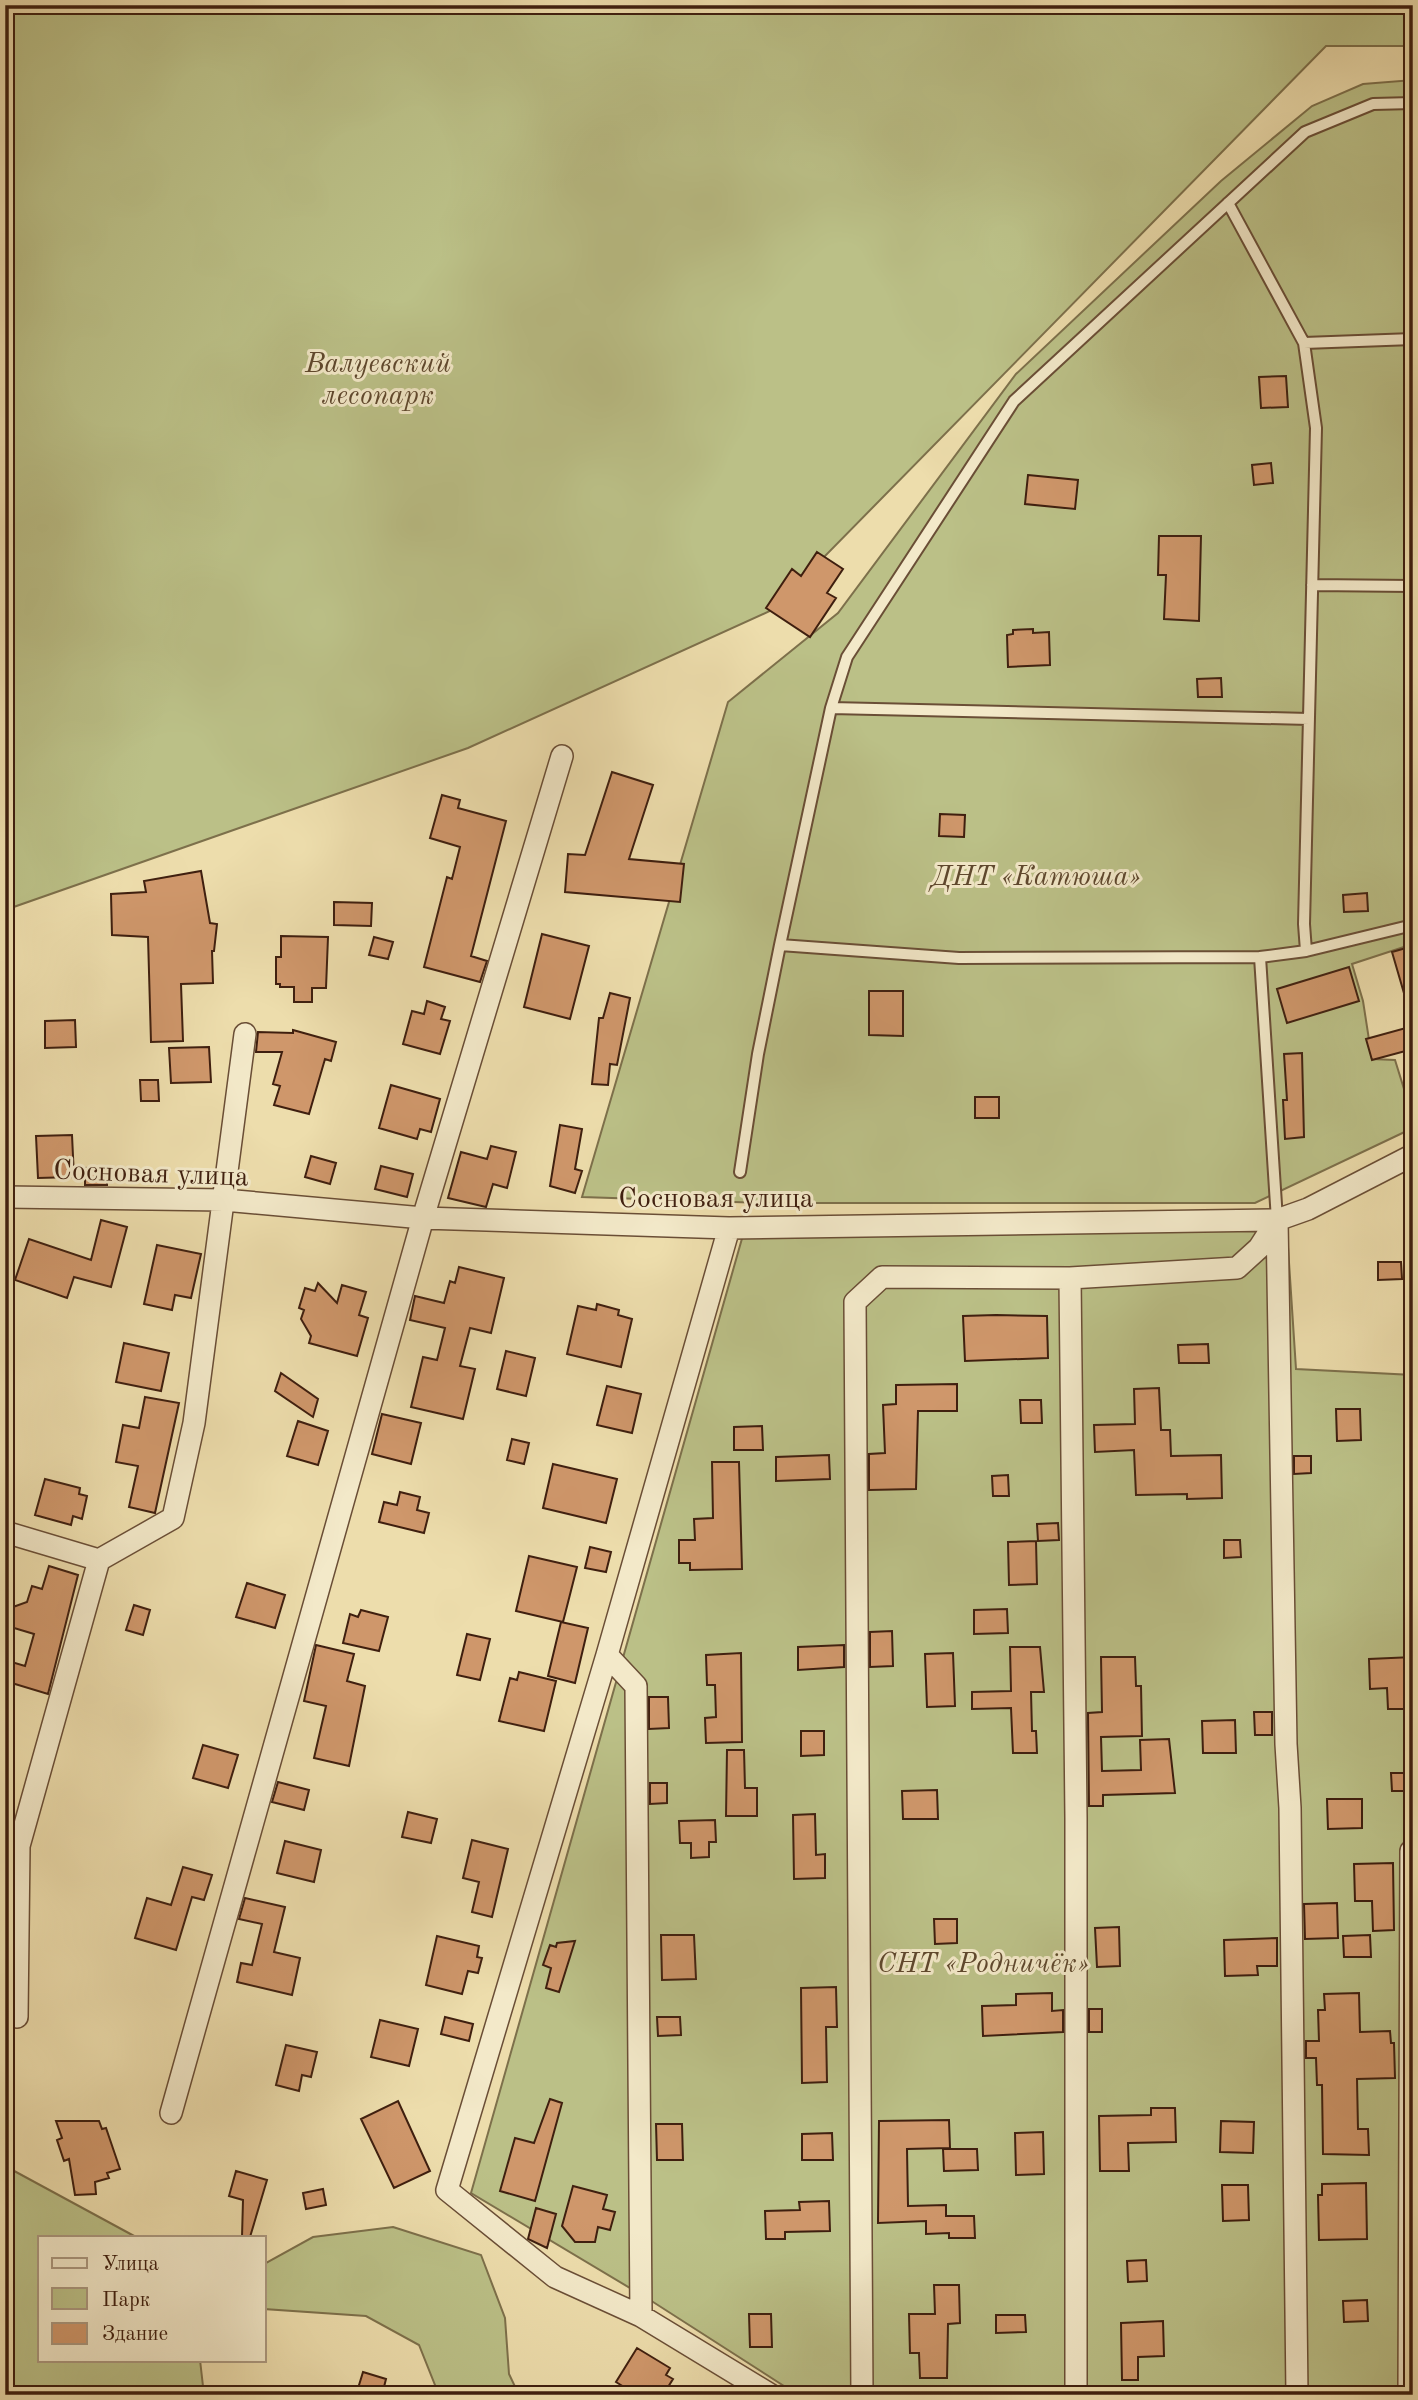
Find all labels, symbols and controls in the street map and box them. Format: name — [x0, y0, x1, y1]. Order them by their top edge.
park label: Валуевский лесопарк — [304, 351, 451, 411]
park label: ДНТ «Катюша» — [928, 864, 1141, 892]
street label: Сосновая улица — [53, 1158, 249, 1192]
street label: Сосновая улица — [618, 1186, 814, 1214]
park label: СНТ «Родничёк» — [877, 1951, 1089, 1979]
legend — [38, 2236, 266, 2362]
text: Улица — [102, 2254, 159, 2275]
text: Парк — [102, 2290, 151, 2311]
text: Здание — [102, 2324, 168, 2345]

